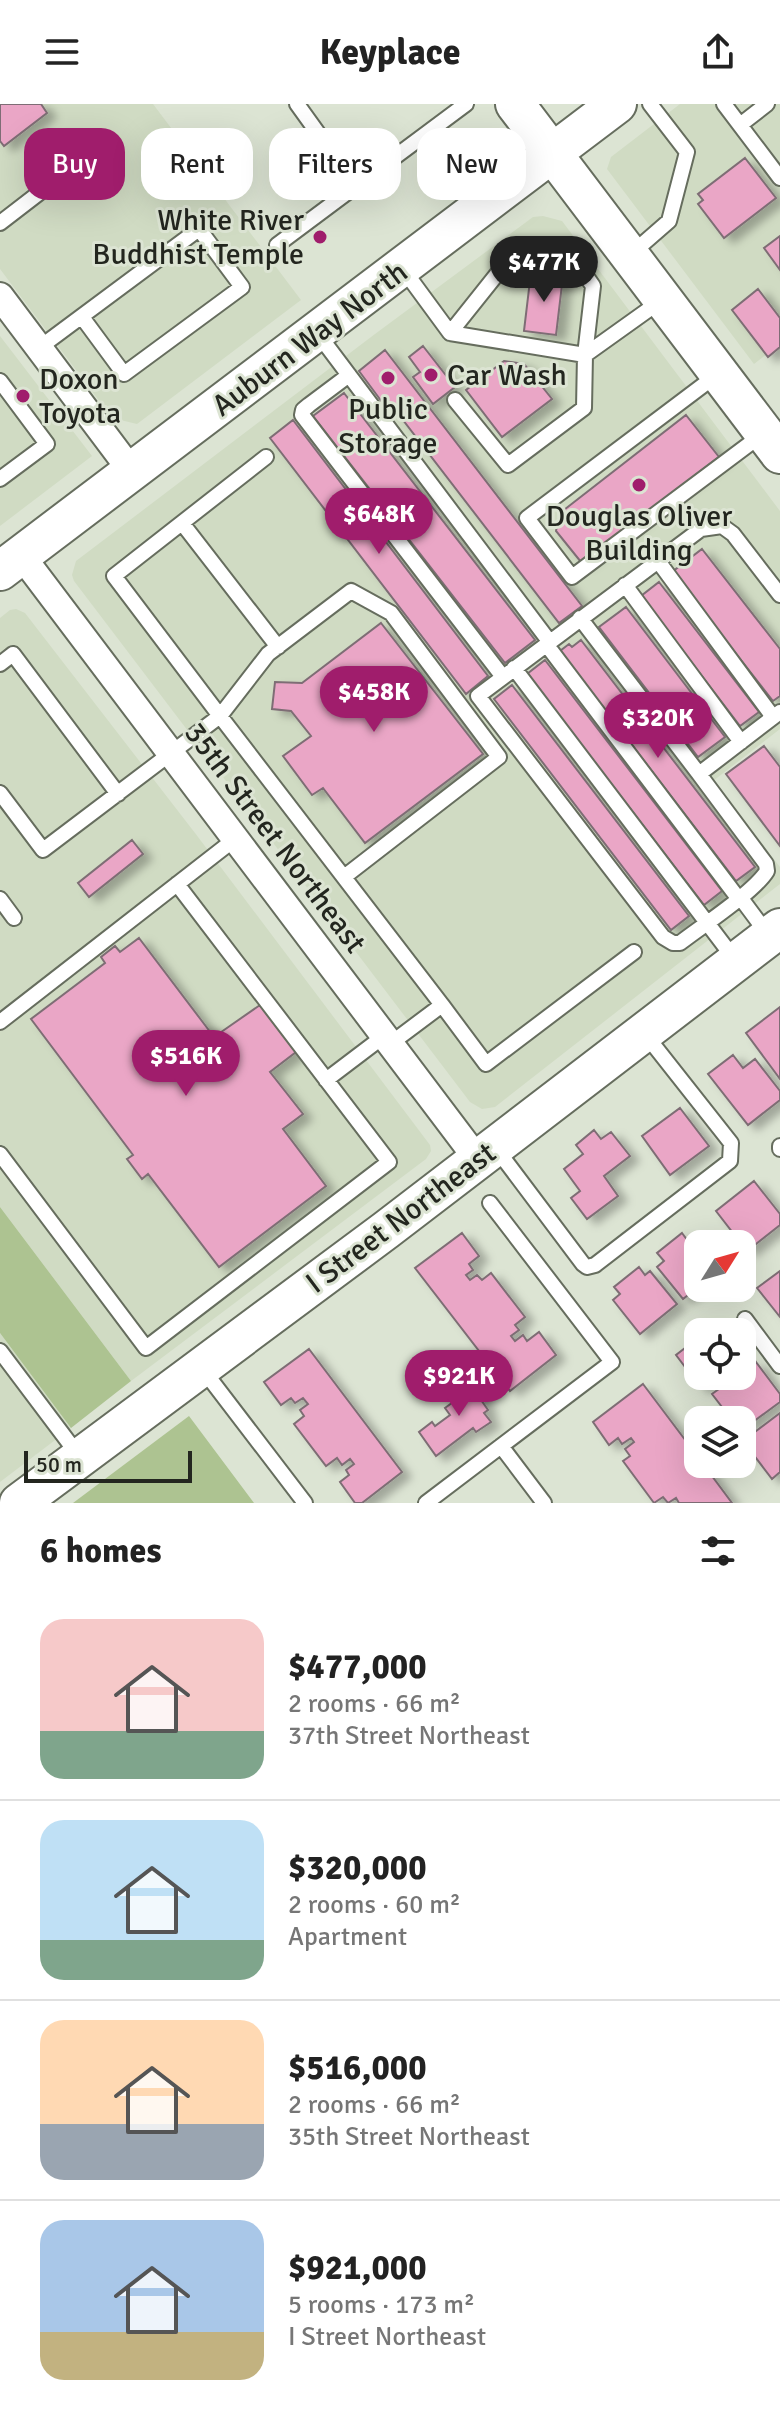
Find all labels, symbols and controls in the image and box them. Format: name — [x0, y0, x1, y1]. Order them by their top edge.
icon: menu — [40, 30, 84, 74]
text: Keyplace — [319, 30, 461, 75]
icon: share — [696, 30, 740, 74]
chip: Buy — [24, 128, 125, 200]
chip: Rent — [141, 128, 253, 200]
chip: Filters — [269, 128, 401, 200]
chip: New — [417, 128, 526, 200]
place label: White River Buddhist Temple — [92, 202, 304, 273]
marker: White River Buddhist Temple — [311, 228, 329, 246]
pin: $477K — [488, 236, 600, 304]
text: $477K — [508, 246, 580, 278]
street label: Auburn Way North — [205, 254, 415, 424]
place label: Car Wash — [447, 357, 567, 394]
place label: Doxon Toyota — [39, 361, 121, 432]
marker: Car Wash — [422, 366, 440, 384]
marker: Public Storage — [379, 369, 397, 387]
marker: Doxon Toyota — [14, 387, 32, 405]
place label: Public Storage — [338, 391, 438, 462]
marker: Douglas Oliver Building — [630, 476, 648, 494]
pin: $648K — [323, 488, 435, 556]
text: $648K — [343, 498, 415, 530]
place label: Douglas Oliver Building — [546, 498, 732, 569]
pin: $458K — [318, 666, 430, 734]
text: $458K — [338, 676, 410, 708]
pin: $320K — [602, 692, 714, 760]
text: $320K — [622, 702, 694, 734]
street label: 35th Street Northeast — [176, 715, 374, 961]
pin: $516K — [130, 1030, 242, 1098]
text: $516K — [150, 1040, 222, 1072]
street label: I Street Northeast — [299, 1134, 503, 1302]
north arrow — [684, 1230, 756, 1302]
map controls — [684, 1230, 756, 1478]
button: locate — [684, 1318, 756, 1390]
pin: $921K — [403, 1350, 515, 1418]
text: $921K — [423, 1360, 495, 1392]
button: layers — [684, 1406, 756, 1478]
scale bar — [24, 1447, 192, 1483]
text: 50 m — [36, 1451, 82, 1478]
icon: filters — [696, 1529, 740, 1573]
text: 6 homes — [40, 1530, 161, 1572]
text: $477,000 — [288, 1646, 427, 1688]
icon: home — [104, 1651, 200, 1747]
text: 2 rooms · 66 m² — [288, 1688, 461, 1720]
text: 37th Street Northeast — [288, 1720, 530, 1752]
text: $320,000 — [288, 1847, 427, 1889]
icon: home — [104, 1852, 200, 1948]
text: 2 rooms · 60 m² — [288, 1889, 461, 1921]
text: Apartment — [288, 1921, 407, 1953]
text: $516,000 — [288, 2047, 427, 2089]
icon: home — [104, 2052, 200, 2148]
text: 2 rooms · 66 m² — [288, 2089, 461, 2121]
text: 35th Street Northeast — [288, 2121, 530, 2153]
text: $921,000 — [288, 2247, 427, 2289]
icon: home — [104, 2252, 200, 2348]
text: 5 rooms · 173 m² — [288, 2289, 475, 2321]
text: I Street Northeast — [288, 2321, 486, 2353]

